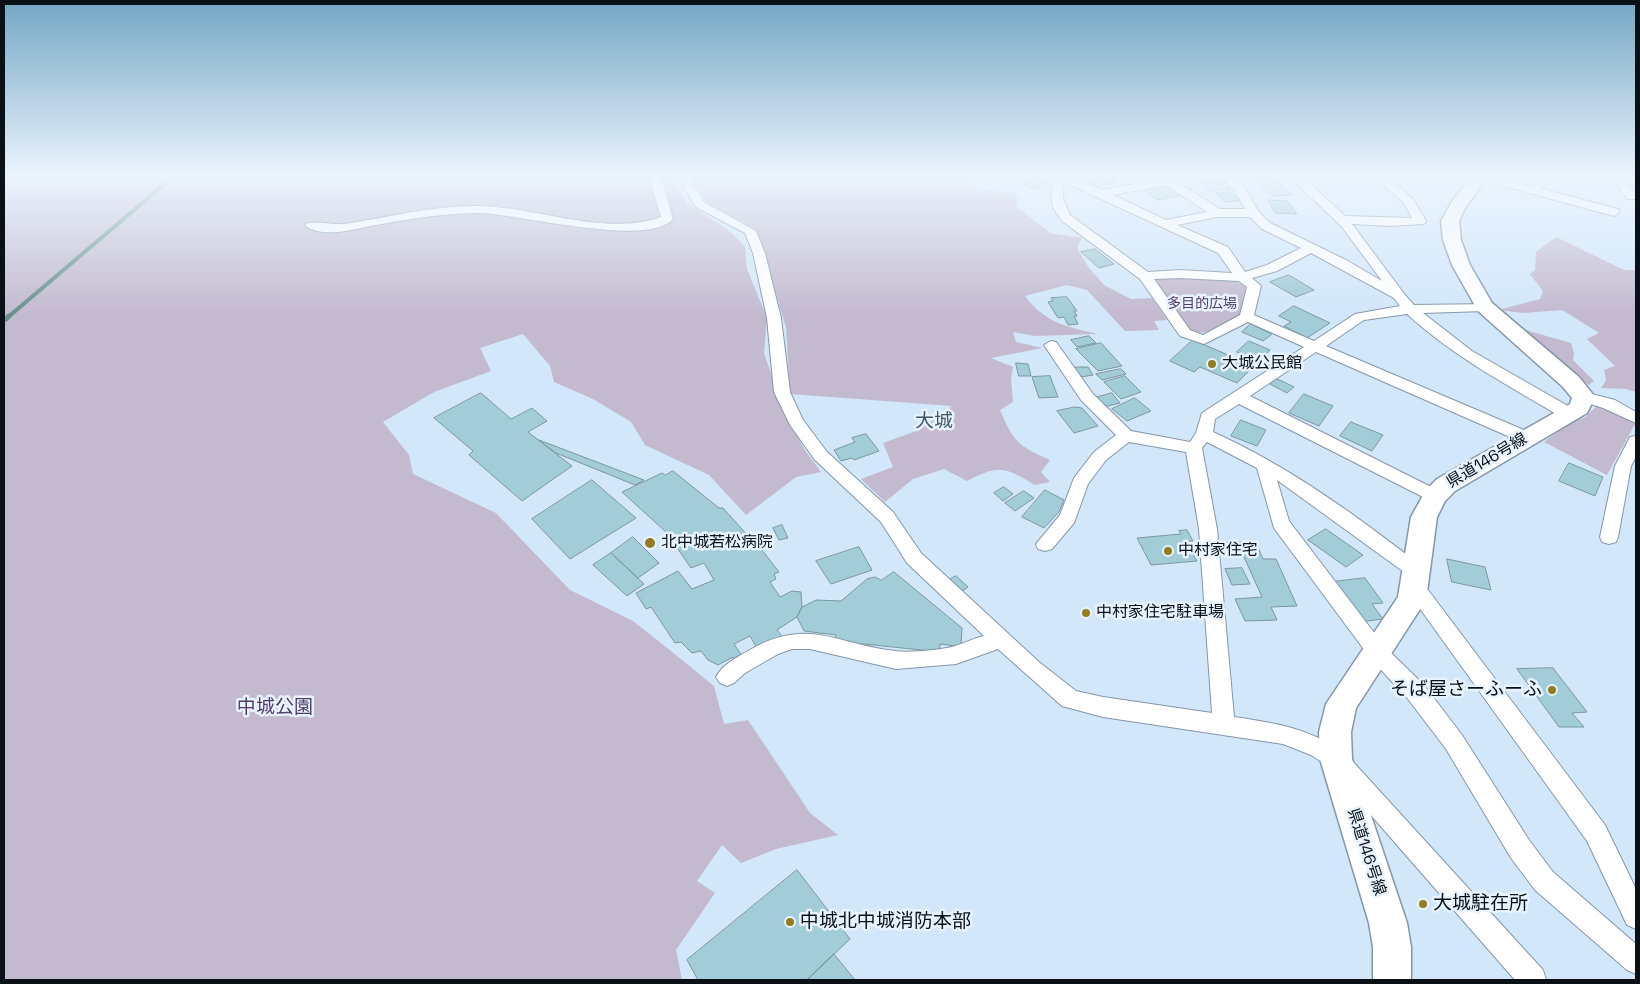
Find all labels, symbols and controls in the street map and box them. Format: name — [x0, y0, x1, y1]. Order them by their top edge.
park label: 多目的広場 — [1167, 296, 1237, 312]
place label: 大城公民館 — [1222, 354, 1302, 374]
marker: 大城公民館 — [1206, 358, 1218, 370]
district label: 大城 — [915, 411, 953, 433]
street label: 県道146号線 — [1443, 429, 1531, 493]
place label: 北中城若松病院 — [661, 533, 773, 553]
marker: 北中城若松病院 — [643, 536, 657, 550]
place label: 中村家住宅 — [1178, 541, 1258, 561]
marker: 中村家住宅 — [1162, 545, 1174, 557]
place label: 中村家住宅駐車場 — [1096, 603, 1224, 623]
marker: 中村家住宅駐車場 — [1080, 607, 1092, 619]
place label: そば屋さーふーふ — [1390, 679, 1542, 701]
marker: そば屋さーふーふ — [1546, 684, 1558, 696]
park label: 中城公園 — [237, 697, 313, 719]
street label: 県道146号線 — [1343, 806, 1389, 898]
place label: 大城駐在所 — [1433, 893, 1528, 915]
marker: 大城駐在所 — [1417, 898, 1429, 910]
place label: 中城北中城消防本部 — [800, 911, 971, 933]
marker: 中城北中城消防本部 — [784, 916, 796, 928]

